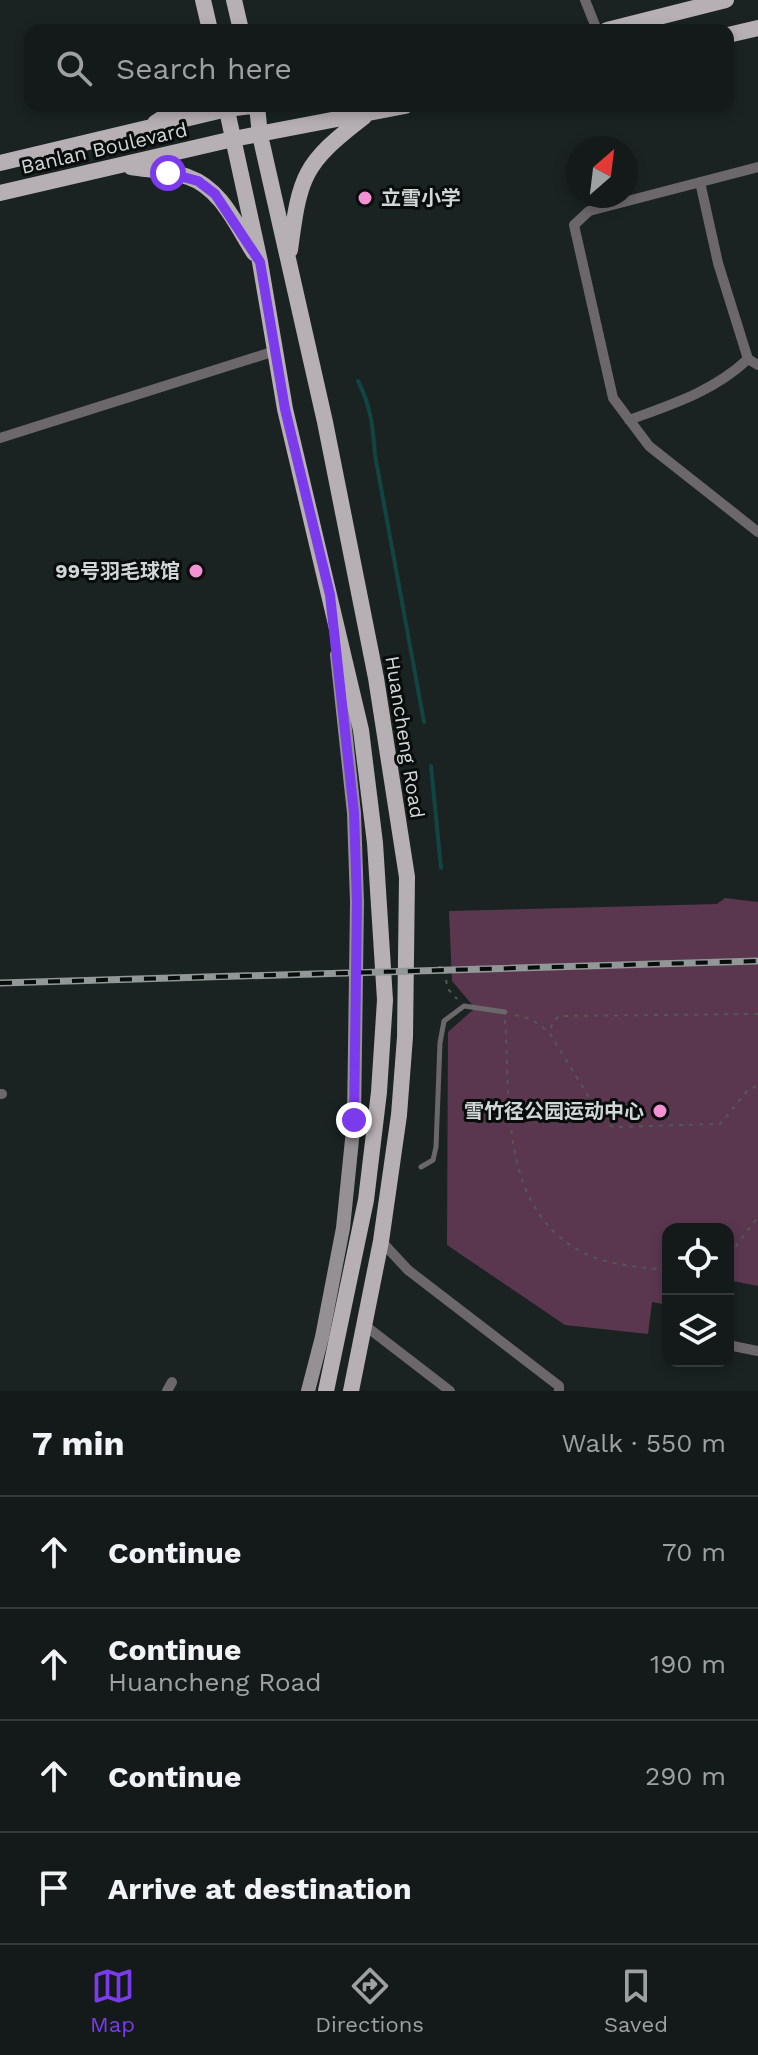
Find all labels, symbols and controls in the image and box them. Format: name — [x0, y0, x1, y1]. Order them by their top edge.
search box — [24, 24, 734, 112]
icon: search — [52, 46, 96, 90]
text: Search here — [116, 51, 292, 86]
street label: Banlan Boulevard — [18, 117, 190, 179]
north arrow — [566, 136, 638, 208]
route start — [150, 155, 186, 191]
place label: 立雪小学 — [381, 186, 461, 210]
marker: 立雪小学 — [356, 189, 374, 207]
place label: 99号羽毛球馆 — [55, 559, 180, 583]
marker: 99号羽毛球馆 — [187, 562, 205, 580]
street label: Huancheng Road — [380, 654, 430, 820]
place label: 雪竹径公园运动中心 — [464, 1099, 644, 1123]
route end — [336, 1102, 372, 1138]
marker: 雪竹径公园运动中心 — [651, 1102, 669, 1120]
map controls — [662, 1223, 734, 1367]
button: locate — [662, 1223, 734, 1295]
button: layers — [662, 1295, 734, 1367]
text: 7 min — [32, 1423, 125, 1463]
text: Walk · 550 m — [562, 1428, 726, 1458]
icon: ahead — [32, 1530, 76, 1574]
text: Continue — [108, 1535, 241, 1570]
text: 70 m — [662, 1537, 726, 1567]
text: Continue — [108, 1632, 241, 1667]
icon: ahead — [32, 1642, 76, 1686]
text: 190 m — [650, 1649, 726, 1679]
text: Huancheng Road — [108, 1667, 322, 1697]
icon: ahead — [32, 1754, 76, 1798]
text: Continue — [108, 1759, 241, 1794]
text: 290 m — [645, 1761, 726, 1791]
icon: arrive — [32, 1866, 76, 1910]
text: Arrive at destination — [108, 1871, 412, 1906]
tab: Map — [90, 1964, 135, 2037]
tab: Directions — [315, 1964, 424, 2037]
tab: Saved — [604, 1964, 668, 2037]

